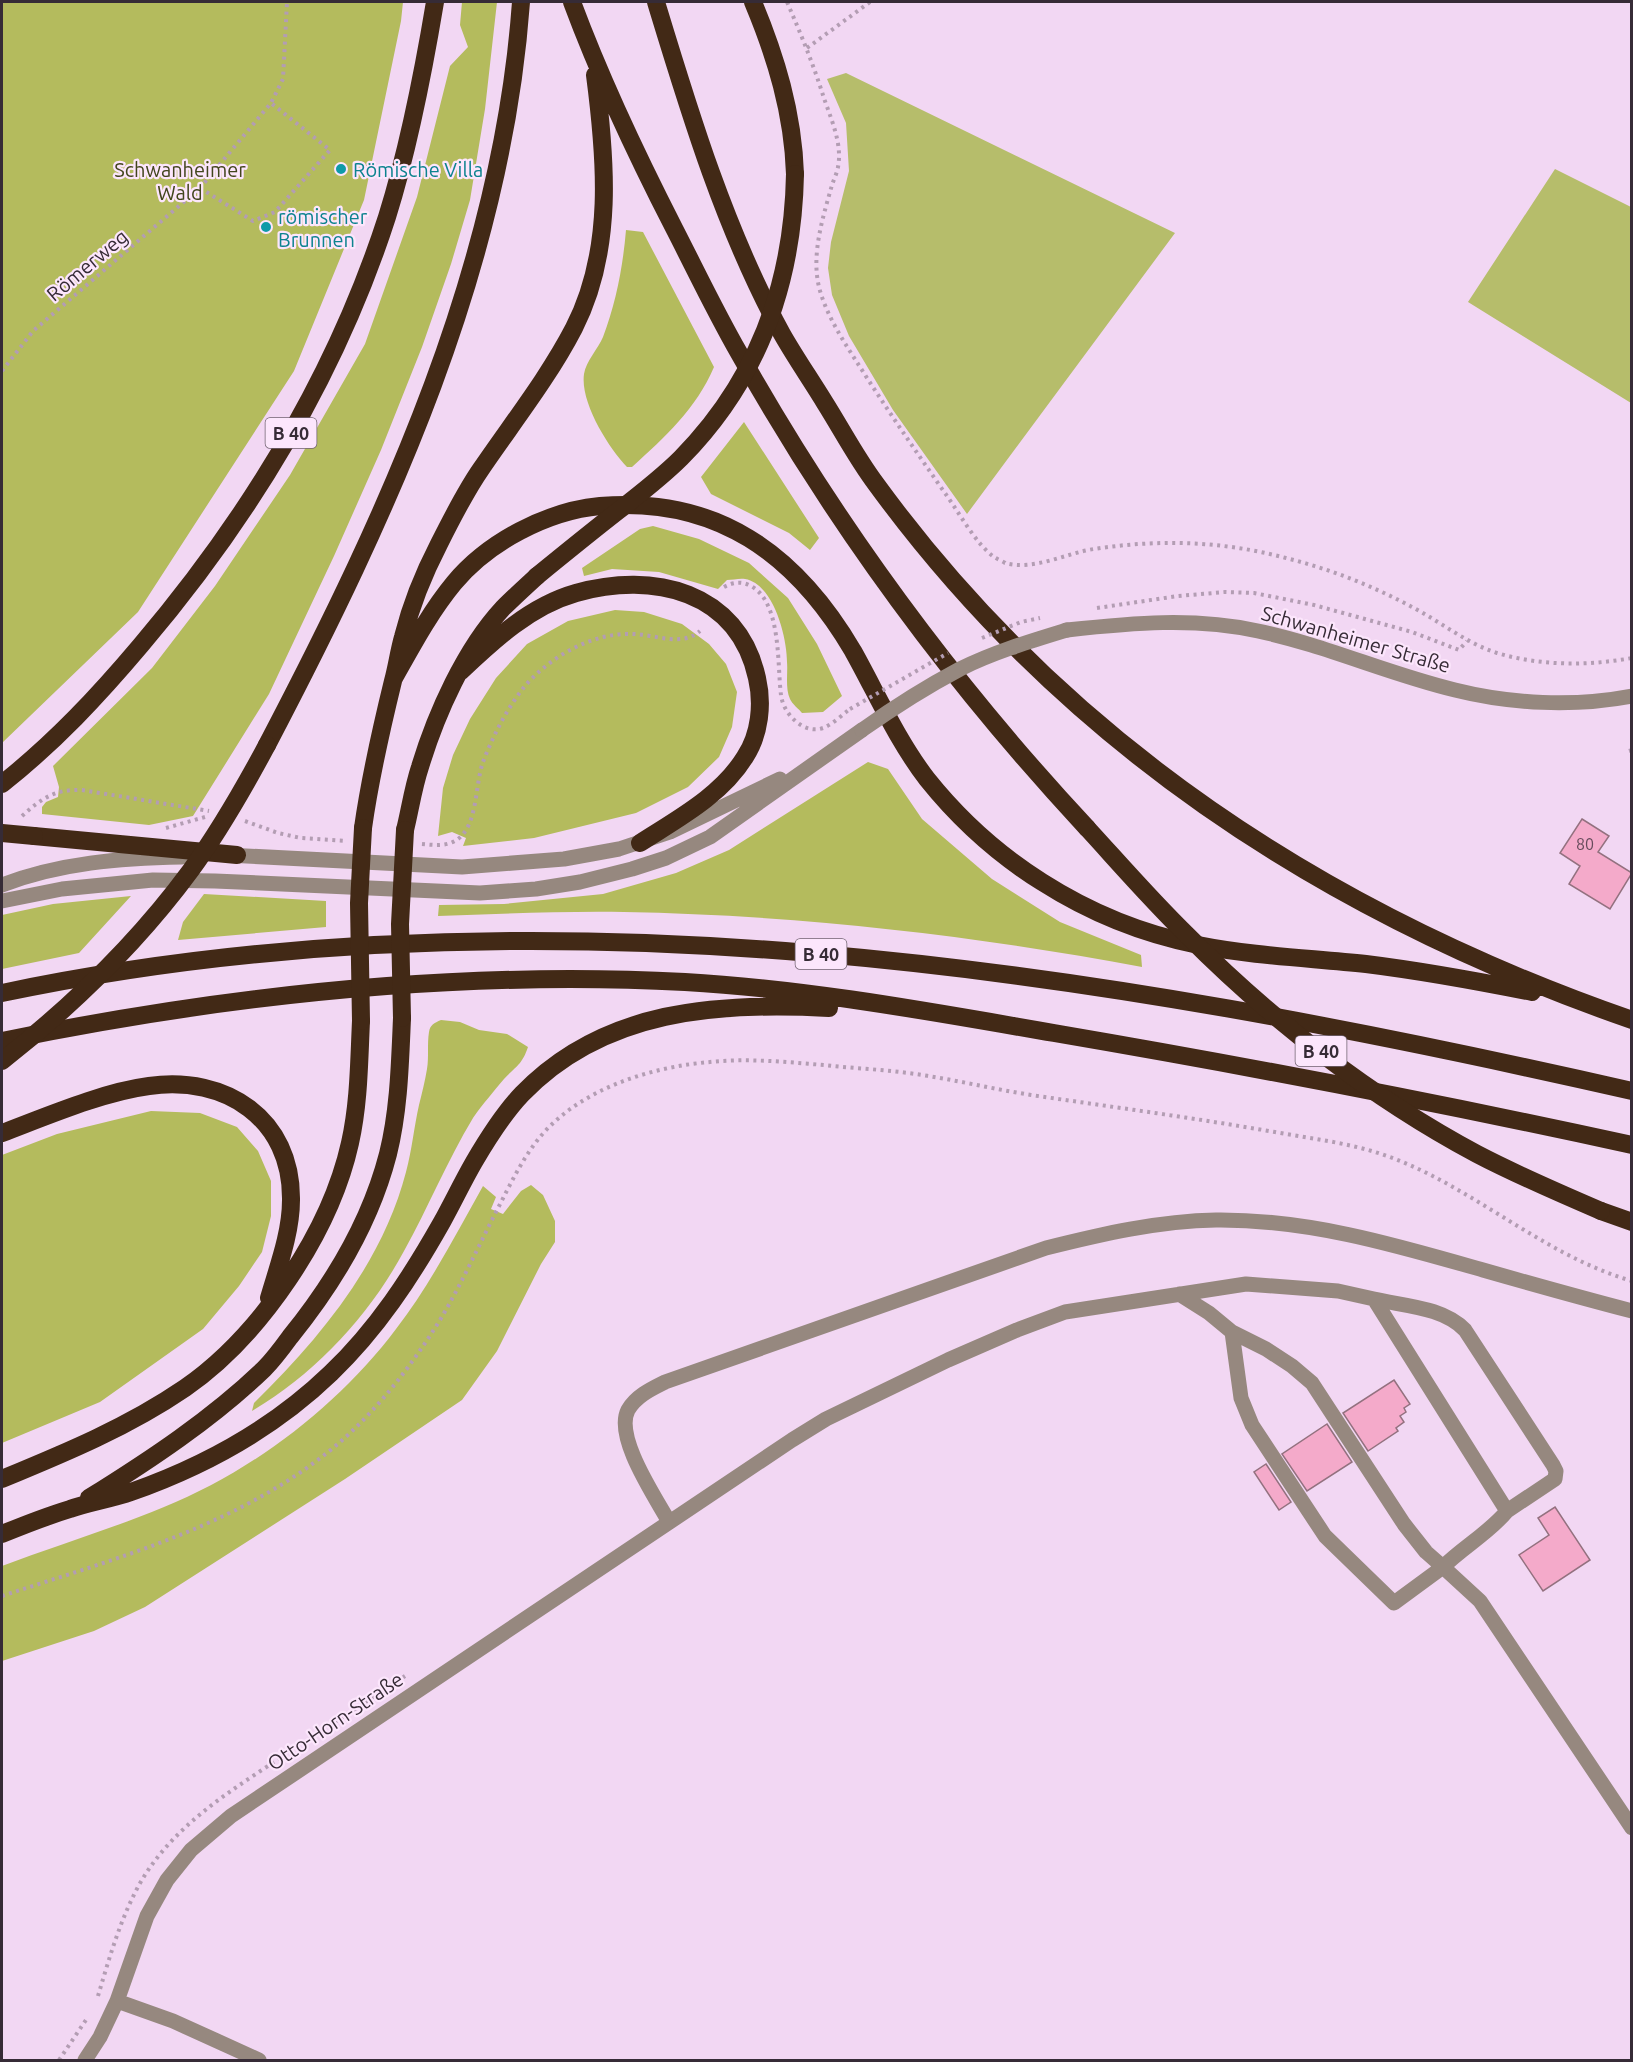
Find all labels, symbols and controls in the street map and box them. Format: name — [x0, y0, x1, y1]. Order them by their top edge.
park label: Schwanheimer Wald — [114, 158, 246, 204]
place label: Römische Villa — [353, 158, 483, 181]
marker: Römische Villa — [334, 162, 348, 176]
place label: römischer Brunnen — [278, 205, 368, 251]
marker: römischer Brunnen — [259, 220, 273, 234]
street label: Römerweg — [42, 225, 132, 305]
road number: B 40 — [266, 418, 316, 448]
street label: Schwanheimer Straße — [1259, 601, 1453, 677]
house number: 80 — [1576, 835, 1594, 853]
road number: B 40 — [796, 939, 846, 969]
road number: B 40 — [1296, 1036, 1346, 1066]
street label: Otto-Horn-Straße — [263, 1667, 407, 1775]

